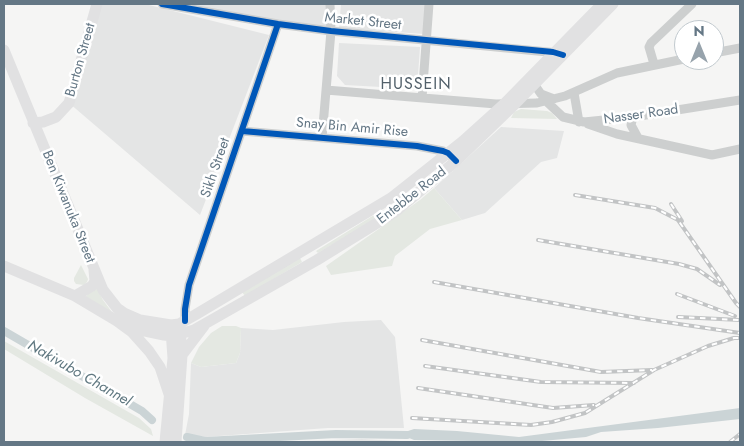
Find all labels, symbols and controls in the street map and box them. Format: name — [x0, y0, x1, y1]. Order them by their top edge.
street label: Market Street — [324, 10, 402, 34]
north arrow — [674, 20, 724, 70]
street label: Burton Street — [62, 21, 100, 99]
text: N — [693, 21, 705, 41]
district label: HUSSEIN — [380, 75, 452, 95]
street label: Nasser Road — [603, 101, 679, 129]
street label: Snay Bin Amir Rise — [295, 115, 409, 141]
street label: Sikh Street — [198, 136, 234, 200]
street label: Ben Kiwanuka Street — [38, 148, 98, 266]
street label: Entebbe Road — [374, 164, 450, 228]
water label: Nakivubo Channel — [24, 337, 134, 411]

